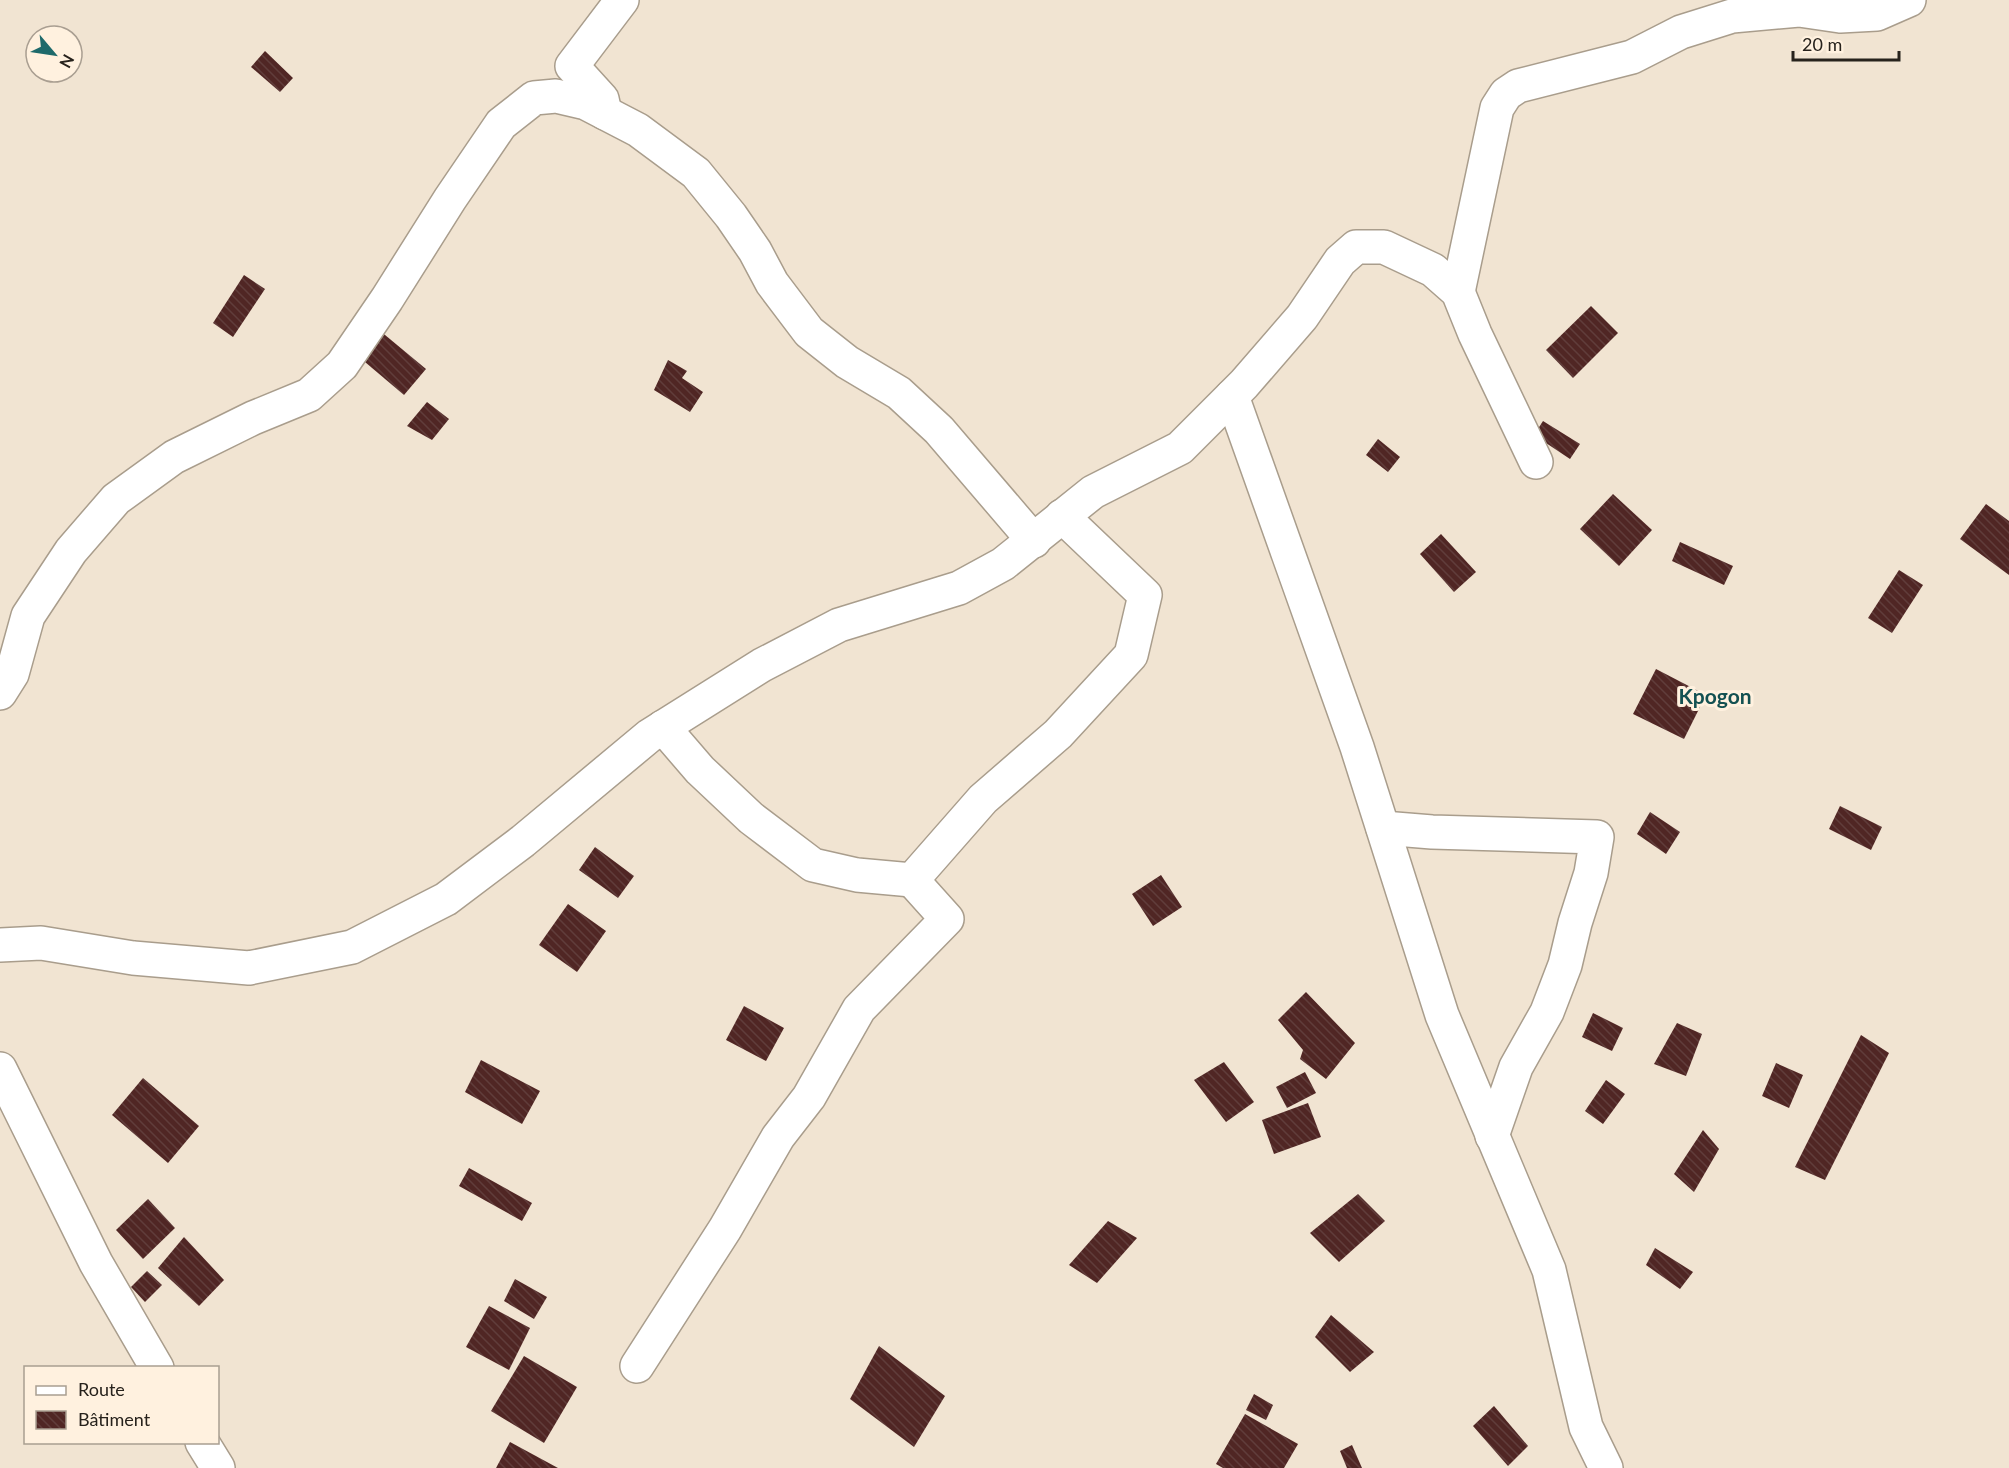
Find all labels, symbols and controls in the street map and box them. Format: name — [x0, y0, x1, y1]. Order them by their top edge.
north arrow — [24, 24, 84, 84]
scale bar — [1793, 24, 1900, 62]
text: 20 m — [1802, 33, 1842, 55]
text: N — [56, 52, 79, 72]
district label: Kpogon — [1678, 683, 1752, 708]
legend — [24, 1366, 219, 1444]
text: Route — [78, 1378, 125, 1400]
text: Bâtiment — [78, 1408, 151, 1430]

